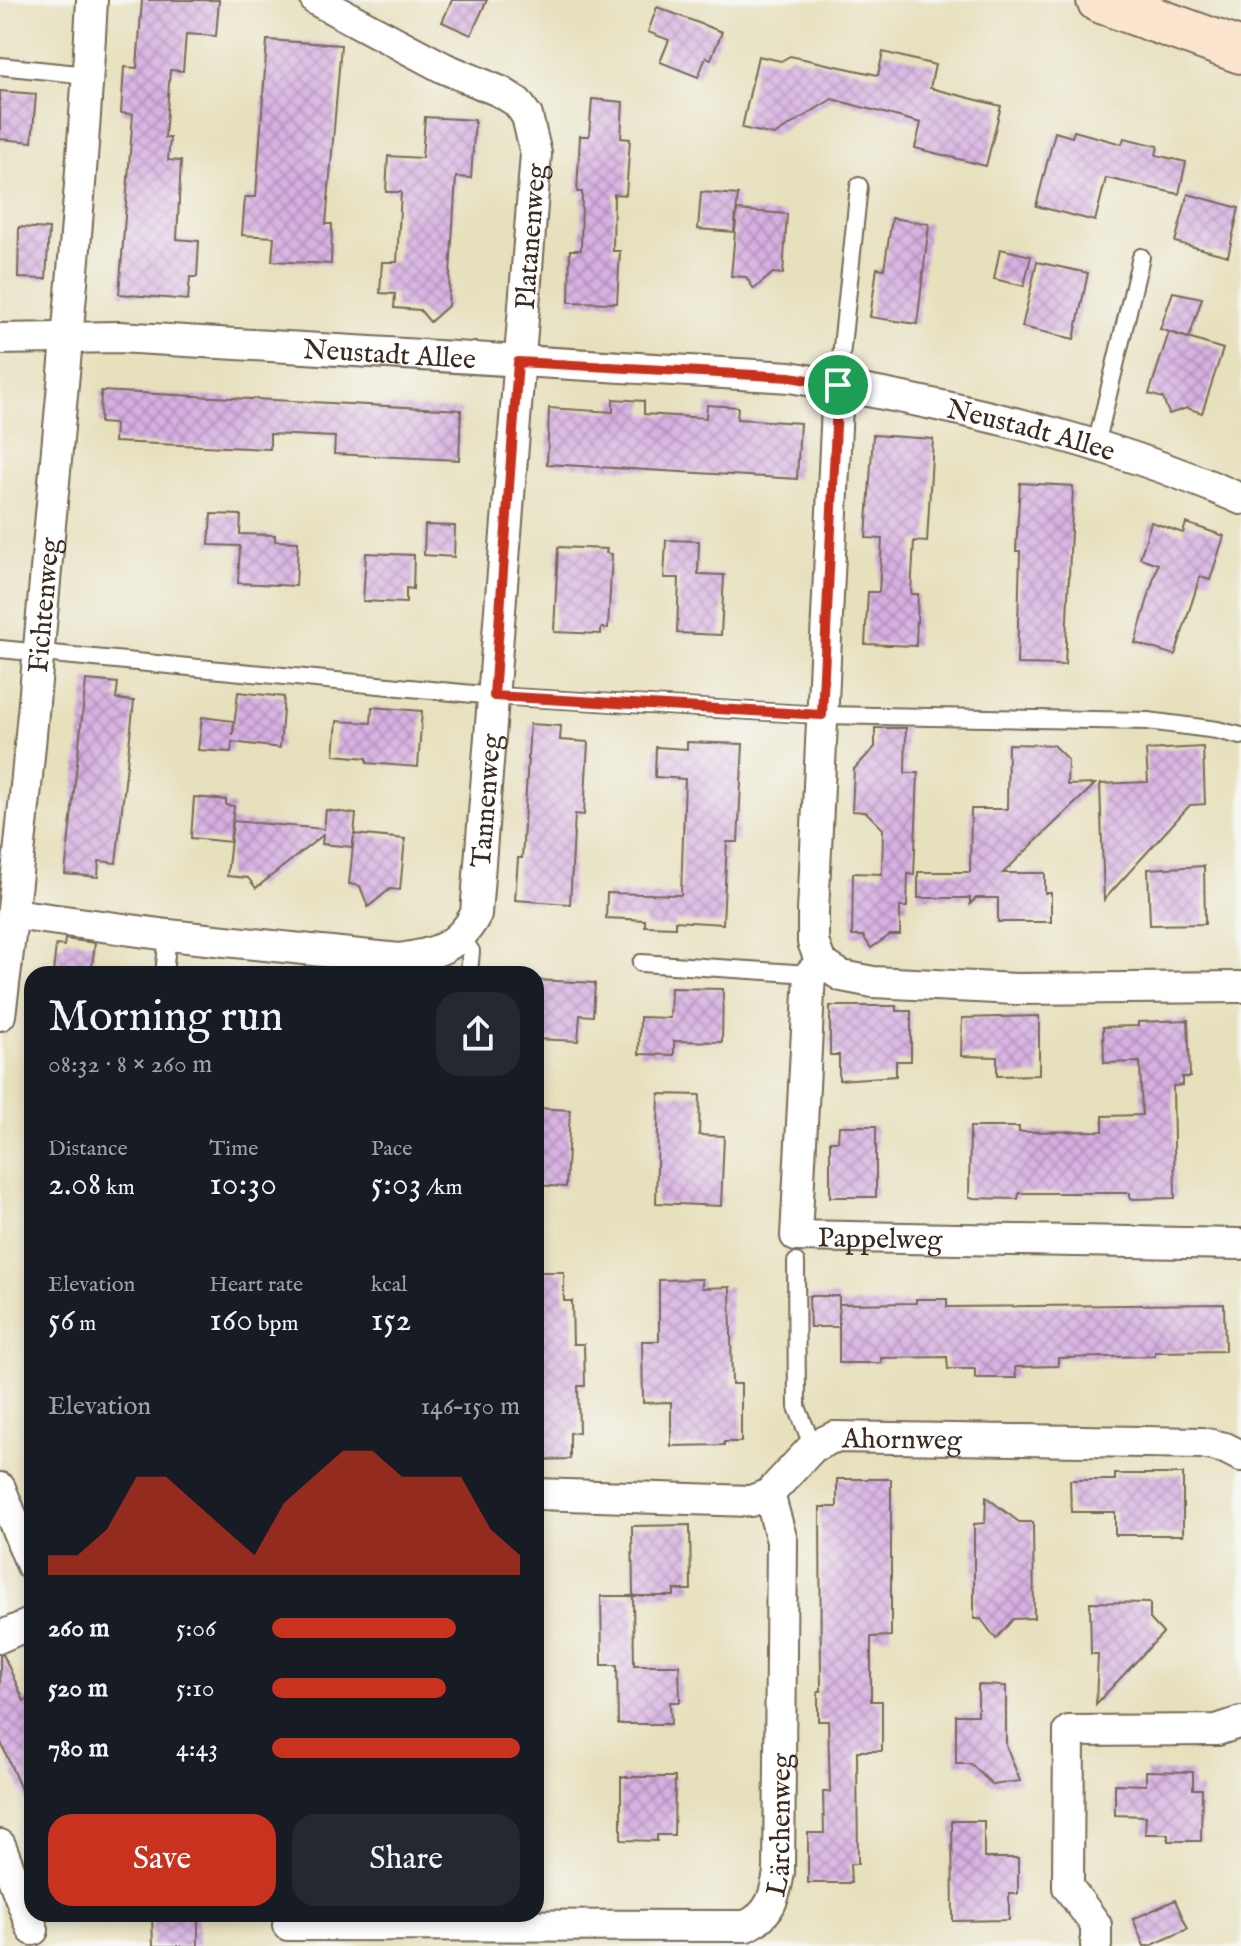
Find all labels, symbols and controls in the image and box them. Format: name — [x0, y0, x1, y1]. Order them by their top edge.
street label: Platanenweg — [509, 162, 555, 311]
street label: Neustadt Allee — [302, 333, 477, 378]
pin — [804, 351, 872, 419]
icon: arrive — [816, 363, 860, 407]
street label: Neustadt Allee — [943, 392, 1119, 470]
street label: Fichtenweg — [22, 536, 69, 674]
street label: Tannenweg — [465, 732, 510, 869]
text: Morning run — [48, 990, 283, 1046]
button: share — [436, 992, 520, 1076]
text: 08:32 · 8 × 260 m — [48, 1048, 212, 1081]
text: Distance — [48, 1135, 128, 1163]
text: Time — [209, 1135, 258, 1163]
text: Pace — [371, 1135, 412, 1163]
text: 2.08 — [48, 1163, 101, 1206]
text: 10:30 — [209, 1163, 277, 1206]
text: 5:03 — [371, 1163, 421, 1206]
text: km — [101, 1174, 135, 1202]
text: /km — [421, 1174, 462, 1202]
street label: Pappelweg — [817, 1221, 944, 1259]
text: Elevation — [48, 1271, 135, 1299]
text: Heart rate — [209, 1271, 303, 1299]
text: kcal — [371, 1271, 407, 1299]
text: 56 — [48, 1299, 75, 1342]
text: 160 — [209, 1299, 253, 1342]
text: 152 — [371, 1299, 411, 1342]
text: m — [75, 1310, 96, 1338]
text: bpm — [253, 1310, 298, 1338]
text: Elevation — [48, 1390, 151, 1423]
text: 146–150 m — [420, 1390, 520, 1423]
street label: Ahornweg — [841, 1422, 963, 1459]
text: 260 m — [48, 1612, 110, 1645]
text: 5:06 — [176, 1612, 216, 1645]
text: 520 m — [48, 1672, 108, 1705]
text: 5:10 — [176, 1672, 215, 1705]
text: 780 m — [48, 1732, 109, 1765]
text: 4:43 — [176, 1732, 218, 1765]
street label: Lärchenweg — [760, 1752, 800, 1900]
button: Save — [48, 1814, 276, 1906]
button: Share — [292, 1814, 520, 1906]

